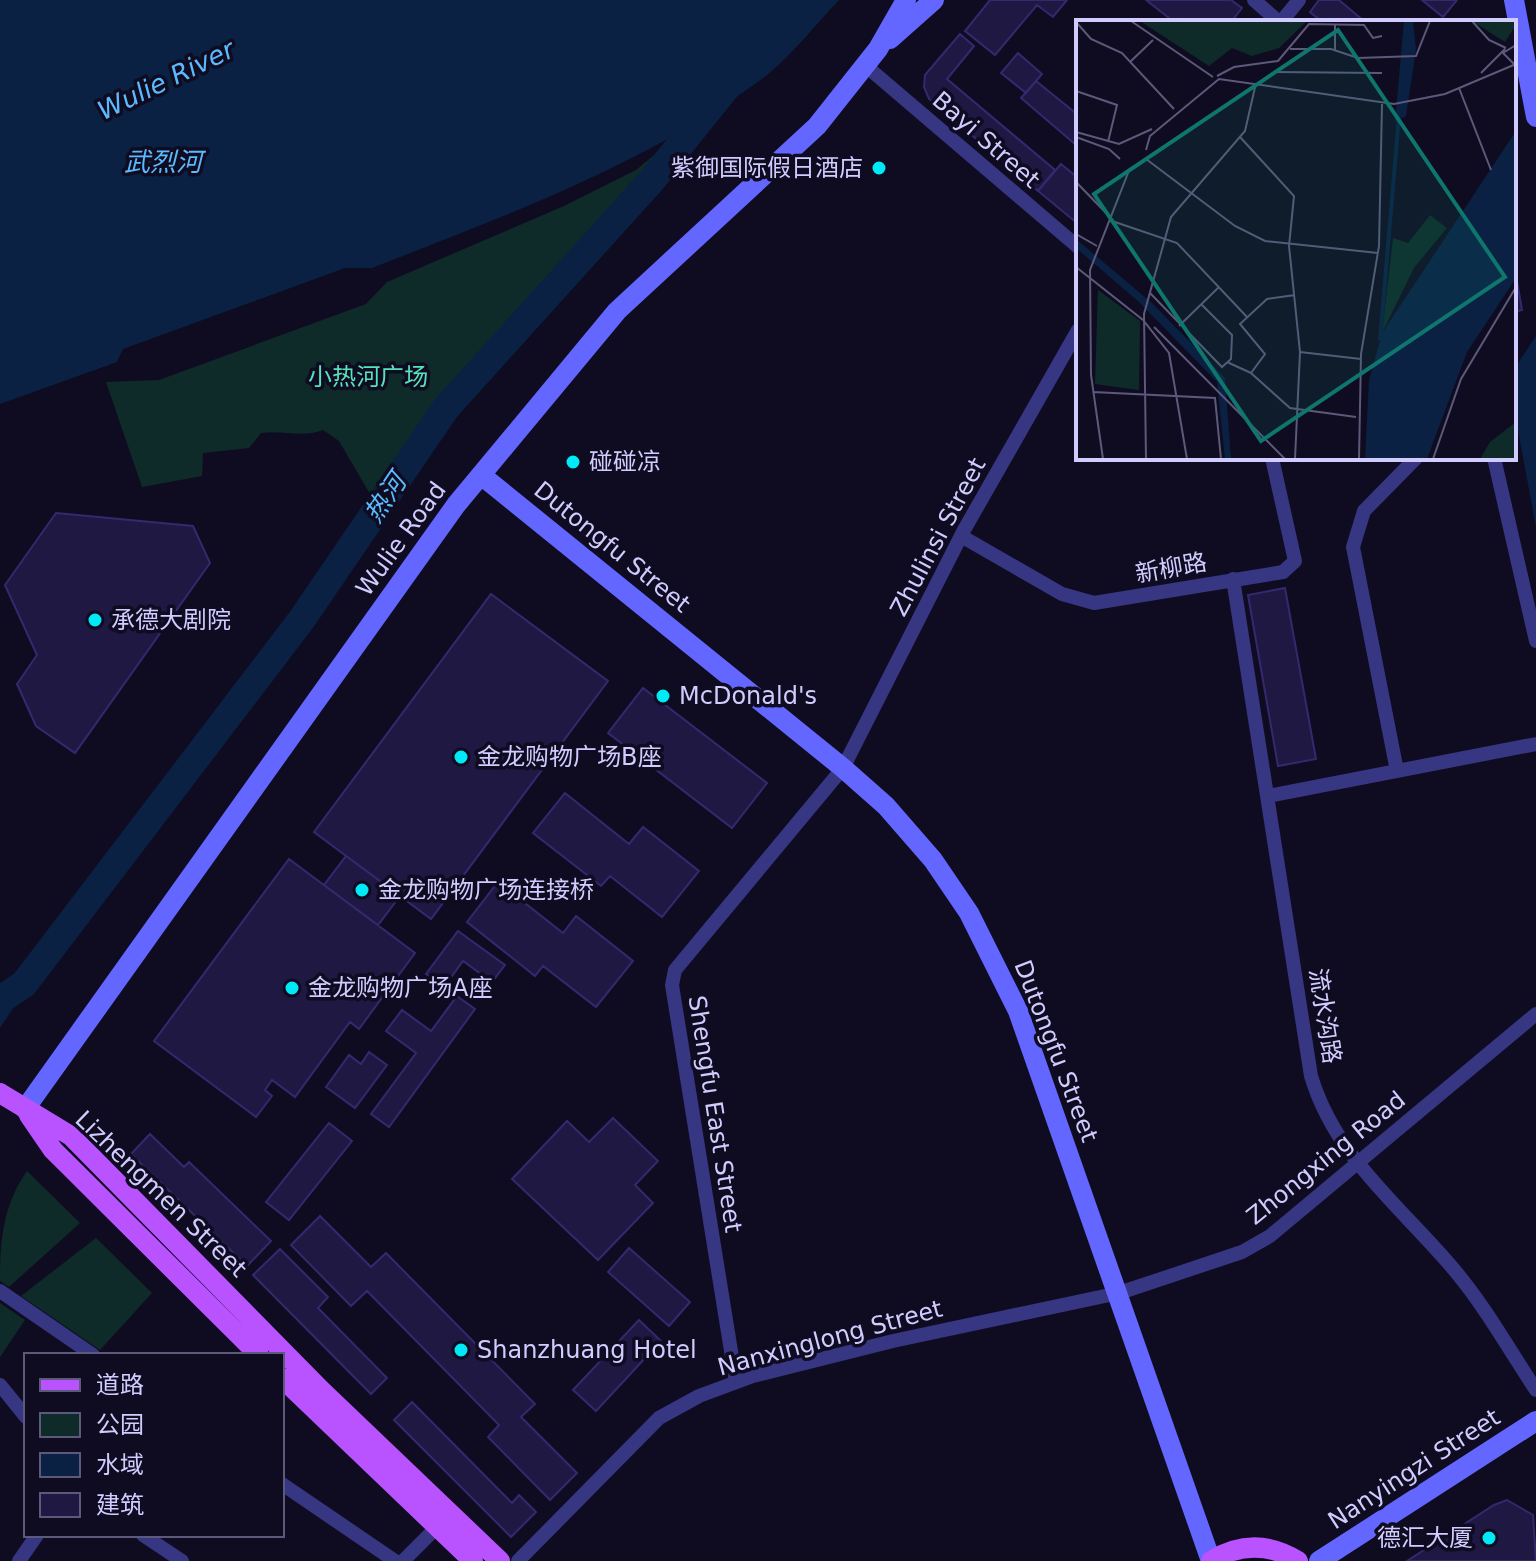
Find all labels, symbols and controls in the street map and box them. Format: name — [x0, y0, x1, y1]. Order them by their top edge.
inset map — [1076, 20, 1516, 460]
water label: Wulie River — [93, 33, 241, 126]
street label: Bayi Street — [927, 86, 1045, 194]
water label: 武烈河 — [124, 147, 207, 177]
place label: 紫御国际假日酒店 — [671, 154, 863, 182]
marker: 紫御国际假日酒店 — [870, 159, 888, 177]
park label: 小热河广场 — [308, 363, 428, 391]
place label: 碰碰凉 — [589, 448, 661, 476]
marker: 碰碰凉 — [564, 453, 582, 471]
street label: Zhulinsi Street — [885, 453, 991, 621]
water label: 热河 — [358, 464, 415, 528]
street label: Dutongfu Street — [528, 476, 696, 618]
street label: Wulie Road — [350, 477, 452, 601]
street label: 新柳路 — [1133, 548, 1209, 588]
place label: 承德大剧院 — [111, 606, 231, 634]
marker: 承德大剧院 — [86, 611, 104, 629]
place label: McDonald's — [679, 682, 817, 710]
marker: McDonald's — [654, 687, 672, 705]
place label: 金龙购物广场B座 — [477, 743, 661, 771]
marker: 金龙购物广场B座 — [452, 748, 470, 766]
place label: 金龙购物广场连接桥 — [378, 876, 594, 904]
marker: 金龙购物广场连接桥 — [353, 881, 371, 899]
street label: Dutongfu Street — [1008, 956, 1104, 1146]
street label: 流水沟路 — [1304, 966, 1346, 1066]
place label: 金龙购物广场A座 — [308, 974, 492, 1002]
marker: 金龙购物广场A座 — [283, 979, 301, 997]
street label: Shengfu East Street — [682, 994, 748, 1234]
street label: Zhongxing Road — [1241, 1085, 1411, 1231]
street label: Lizhengmen Street — [70, 1105, 252, 1283]
street label: Nanxinglong Street — [715, 1295, 945, 1381]
place label: Shanzhuang Hotel — [477, 1336, 697, 1364]
marker: Shanzhuang Hotel — [452, 1341, 470, 1359]
legend — [24, 1353, 284, 1537]
text: 道路 — [96, 1371, 144, 1399]
street label: Nanyingzi Street — [1323, 1403, 1505, 1535]
text: 公园 — [96, 1411, 144, 1439]
text: 水域 — [96, 1451, 144, 1479]
text: 建筑 — [96, 1491, 144, 1519]
place label: 德汇大厦 — [1377, 1524, 1473, 1552]
marker: 德汇大厦 — [1480, 1529, 1498, 1547]

